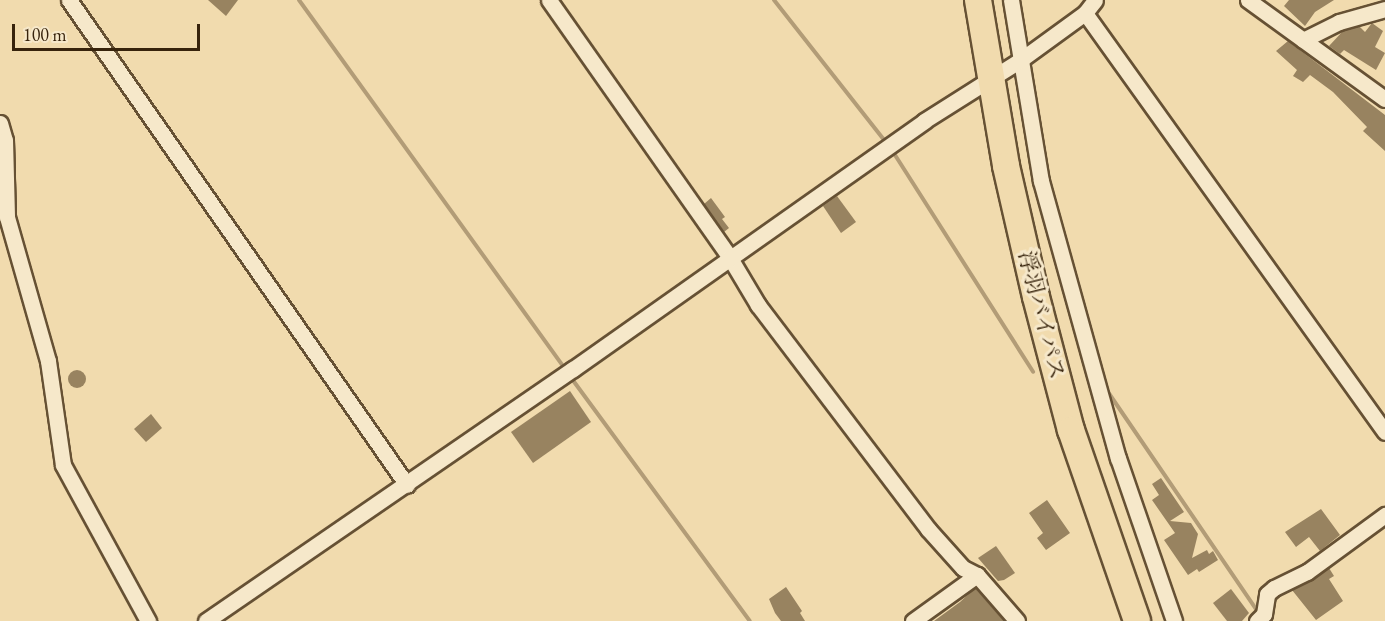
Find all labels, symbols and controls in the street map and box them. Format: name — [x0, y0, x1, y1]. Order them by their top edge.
scale bar — [15, 12, 202, 50]
text: 100 m — [23, 23, 67, 46]
street label: 浮羽バイパス — [1013, 248, 1071, 382]

